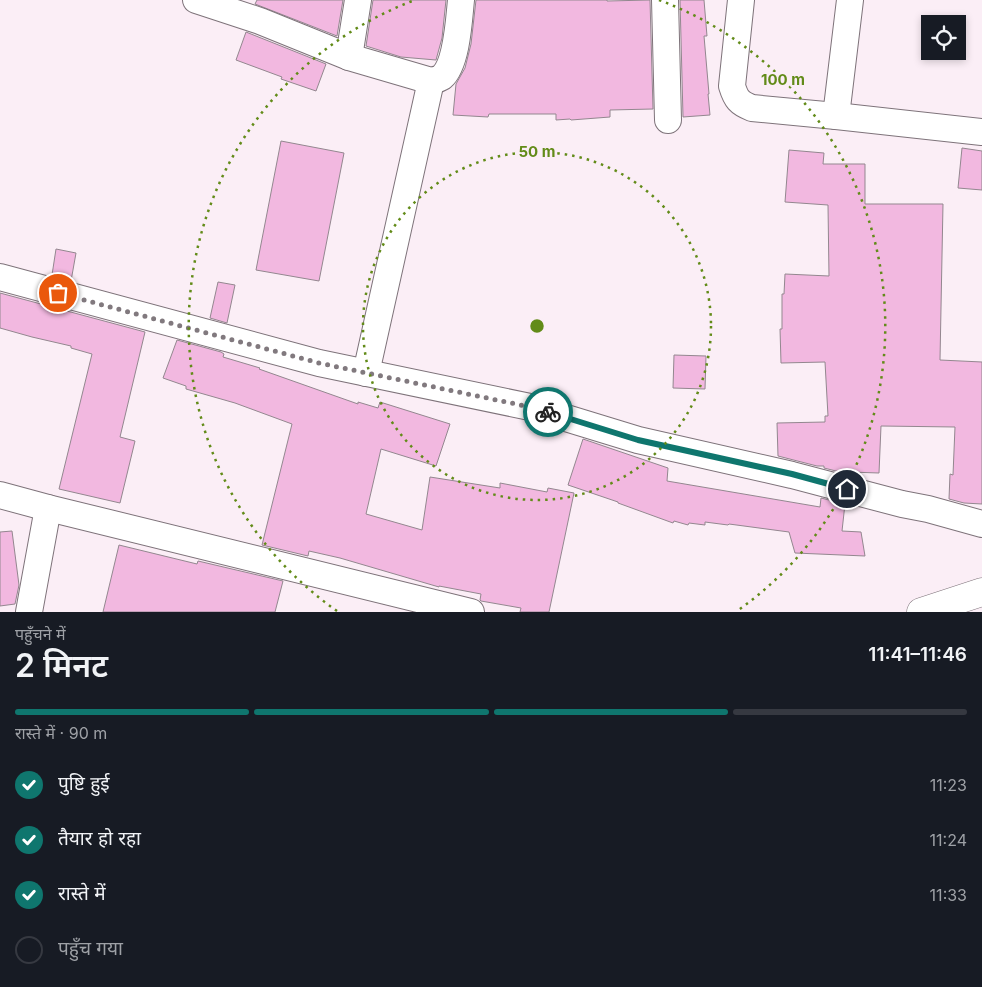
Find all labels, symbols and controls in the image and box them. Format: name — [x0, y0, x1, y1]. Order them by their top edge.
map controls — [921, 15, 966, 60]
button: locate — [921, 15, 966, 60]
text: 100 m — [761, 70, 805, 89]
text: 50 m — [519, 142, 555, 161]
pin — [37, 272, 79, 314]
icon: bag — [44, 279, 72, 307]
centre of rings — [528, 317, 546, 335]
courier — [523, 387, 573, 437]
icon: bike — [534, 398, 562, 426]
pin — [826, 468, 868, 510]
icon: home — [833, 475, 861, 503]
text: पहुँचने में — [15, 624, 66, 644]
text: 11:41–11:46 — [868, 643, 967, 666]
text: 2 मिनट — [15, 646, 108, 685]
text: रास्ते में · 90 m — [15, 723, 107, 743]
icon: check — [15, 771, 43, 799]
text: पुष्टि हुई — [58, 772, 110, 795]
text: 11:23 — [930, 775, 967, 795]
icon: check — [15, 826, 43, 854]
text: तैयार हो रहा — [58, 827, 141, 850]
text: 11:24 — [930, 830, 967, 850]
icon: check — [15, 881, 43, 909]
text: रास्ते में — [58, 882, 106, 905]
text: 11:33 — [930, 885, 967, 905]
text: पहुँच गया — [58, 937, 123, 960]

